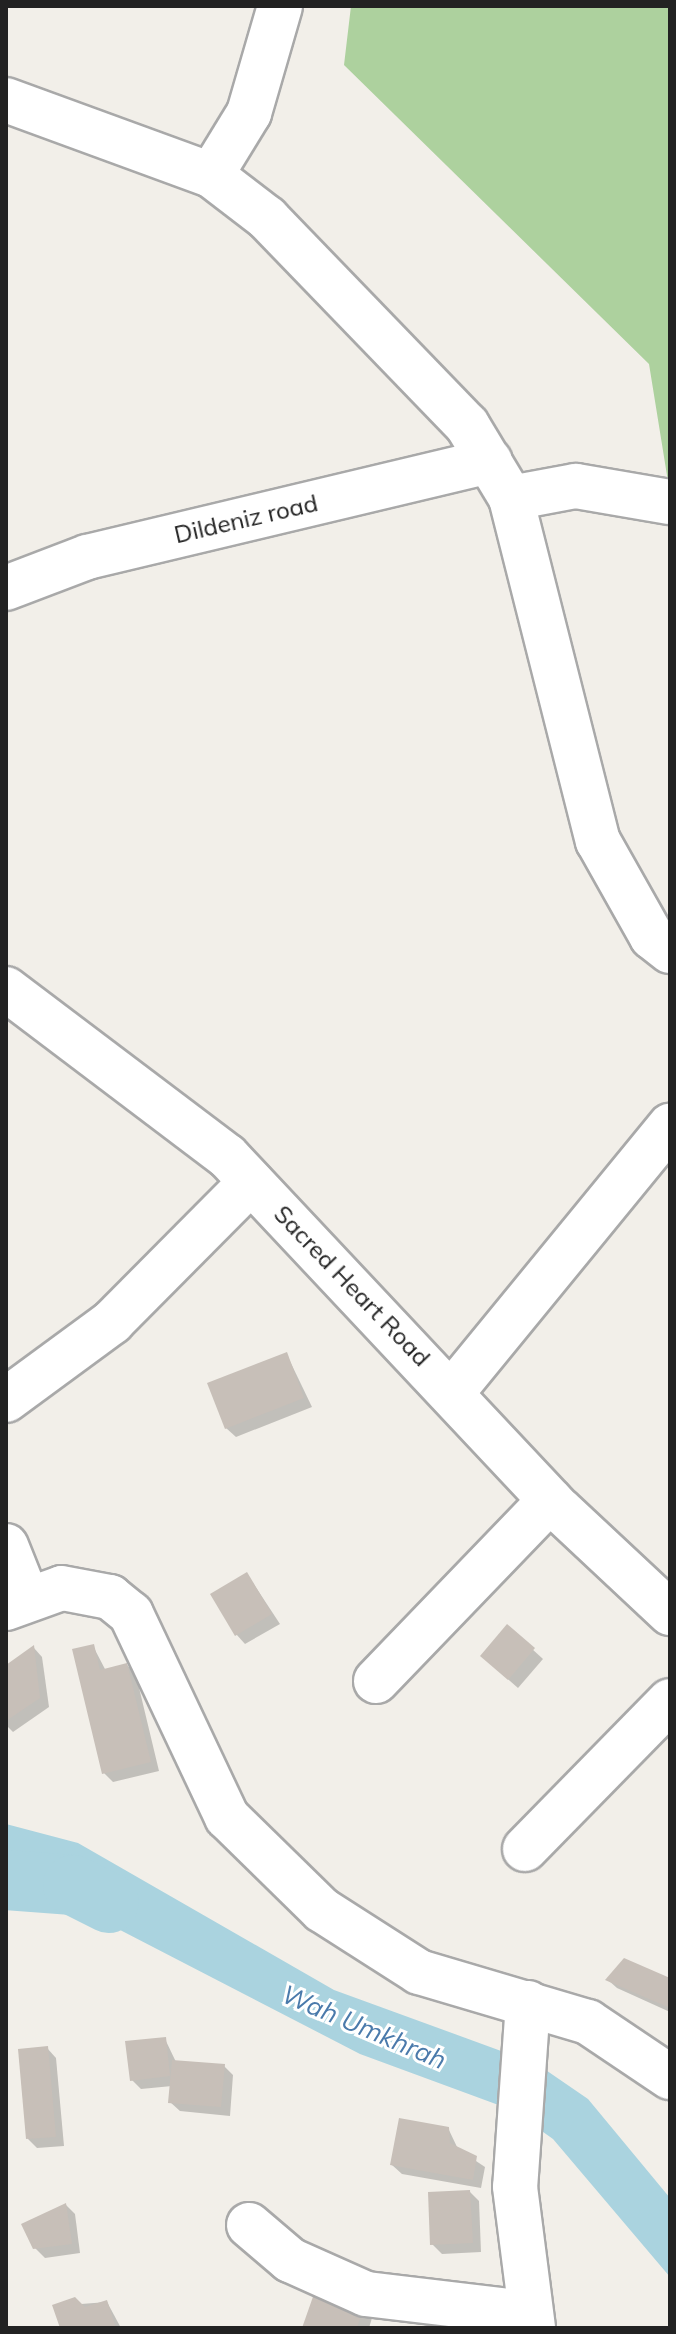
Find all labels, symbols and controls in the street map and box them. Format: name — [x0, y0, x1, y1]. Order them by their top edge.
street label: Dildeniz road — [171, 489, 321, 549]
street label: Sacred Heart Road — [268, 1200, 436, 1372]
water label: Wah Umkhrah — [277, 1978, 451, 2076]

